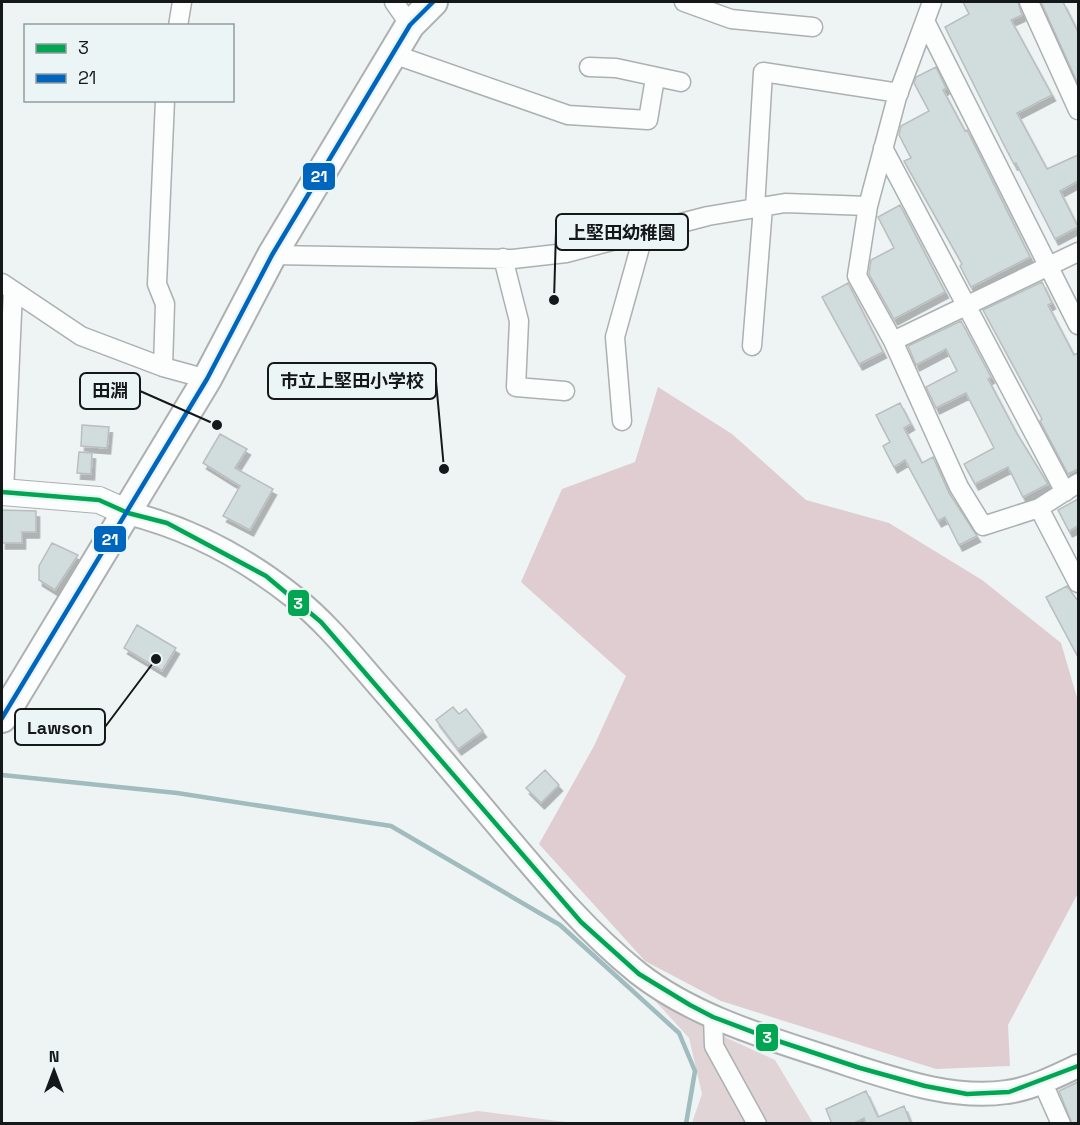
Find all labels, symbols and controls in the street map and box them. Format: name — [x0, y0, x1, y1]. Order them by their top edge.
legend — [24, 24, 234, 102]
text: 3 — [78, 36, 89, 59]
text: 21 — [78, 66, 96, 89]
line badge: 21 — [302, 162, 336, 191]
text: 21 — [311, 166, 327, 187]
callout: 上堅田幼稚園 — [556, 214, 688, 250]
text: 上堅田幼稚園 — [568, 221, 676, 244]
callout: 市立上堅田小学校 — [268, 363, 436, 399]
text: 市立上堅田小学校 — [280, 369, 424, 392]
callout: 田淵 — [80, 373, 140, 409]
text: 田淵 — [92, 379, 128, 402]
line badge: 21 — [93, 525, 127, 553]
text: 21 — [102, 529, 118, 550]
line badge: 3 — [287, 589, 310, 617]
text: 3 — [293, 593, 303, 614]
callout: Lawson — [15, 709, 105, 745]
text: Lawson — [27, 716, 93, 739]
line badge: 3 — [755, 1023, 779, 1052]
text: 3 — [762, 1027, 772, 1048]
north arrow — [24, 1041, 84, 1101]
text: N — [49, 1046, 59, 1067]

